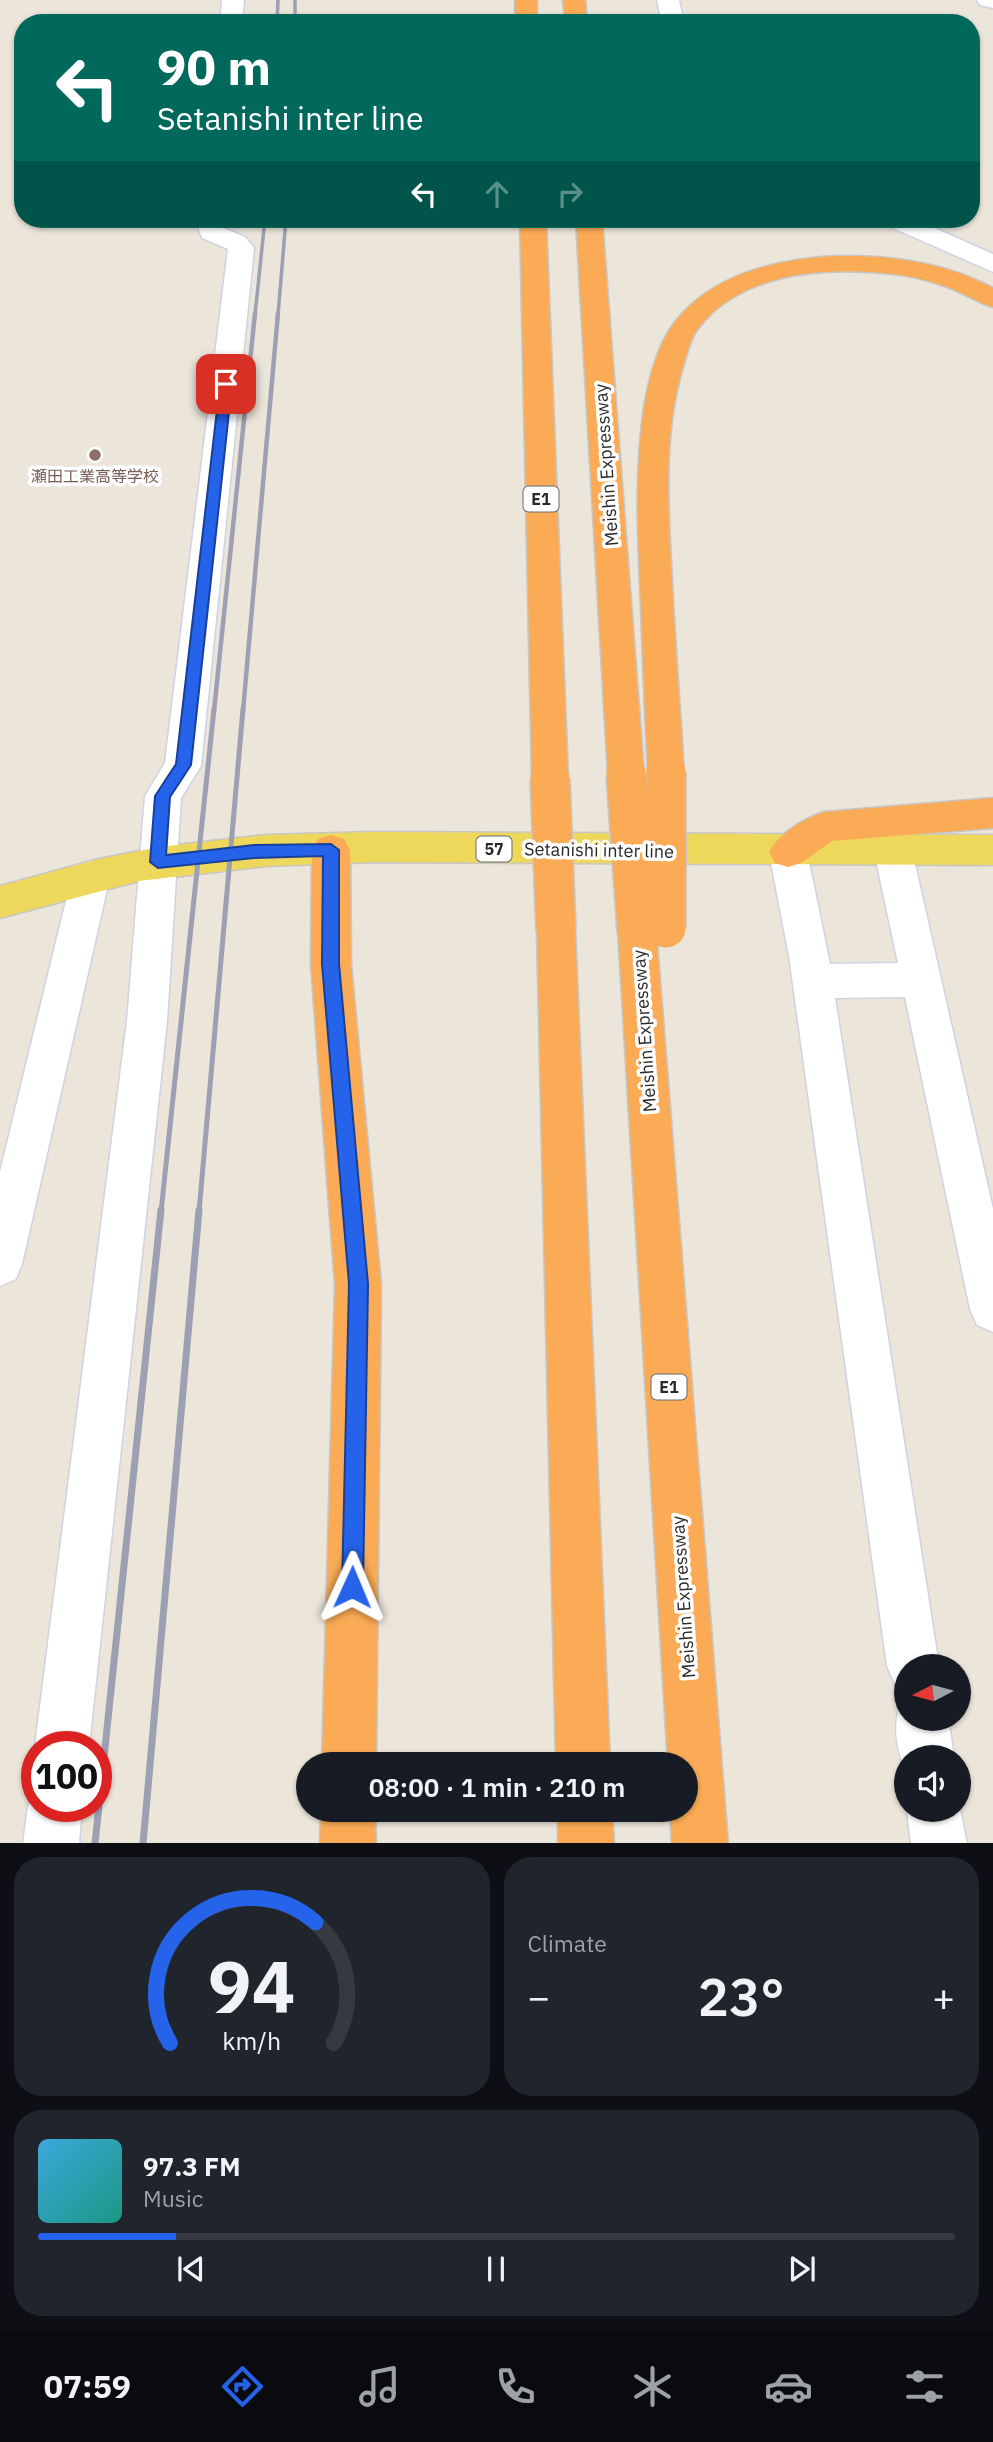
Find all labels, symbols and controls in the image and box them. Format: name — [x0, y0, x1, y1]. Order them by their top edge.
text: 90 m — [157, 35, 271, 98]
icon: left — [42, 42, 133, 133]
text: Setanishi inter line — [157, 97, 424, 139]
icon: left — [405, 175, 443, 213]
icon: ahead — [478, 175, 516, 213]
icon: right — [551, 175, 589, 213]
pin — [196, 354, 256, 414]
icon: arrive — [207, 365, 245, 403]
street label: Meishin Expressway — [589, 383, 623, 547]
marker: 瀬田工業高等学校 — [87, 447, 103, 463]
place label: 瀬田工業高等学校 — [31, 466, 159, 486]
road number: E1 — [524, 486, 558, 512]
road number: 57 — [476, 836, 512, 862]
street label: Setanishi inter line — [524, 837, 674, 863]
street label: Meishin Expressway — [627, 949, 661, 1113]
road number: E1 — [652, 1374, 686, 1400]
street label: Meishin Expressway — [666, 1515, 700, 1679]
position arrow — [315, 1550, 389, 1624]
north arrow — [894, 1654, 971, 1731]
map controls — [894, 1654, 971, 1822]
speed limit sign: 100 — [21, 1731, 112, 1822]
button: sound — [894, 1745, 971, 1822]
text: 08:00 · 1 min · 210 m — [369, 1770, 625, 1804]
text: Climate — [528, 1928, 607, 1958]
text: 94 — [208, 1938, 295, 2033]
text: 23° — [698, 1963, 785, 2030]
text: − — [528, 1972, 550, 2021]
text: + — [932, 1972, 955, 2021]
text: km/h — [222, 2023, 281, 2056]
text: 97.3 FM — [143, 2149, 241, 2183]
text: Music — [143, 2183, 203, 2213]
icon: previous — [172, 2250, 210, 2288]
icon: pause — [477, 2250, 515, 2288]
icon: next — [783, 2250, 821, 2288]
icon: directions — [218, 2362, 267, 2411]
icon: music — [355, 2362, 404, 2411]
icon: phone — [491, 2362, 540, 2411]
icon: climate — [628, 2362, 677, 2411]
icon: car — [764, 2362, 813, 2411]
icon: filters — [900, 2362, 949, 2411]
text: 07:59 — [44, 2365, 131, 2407]

